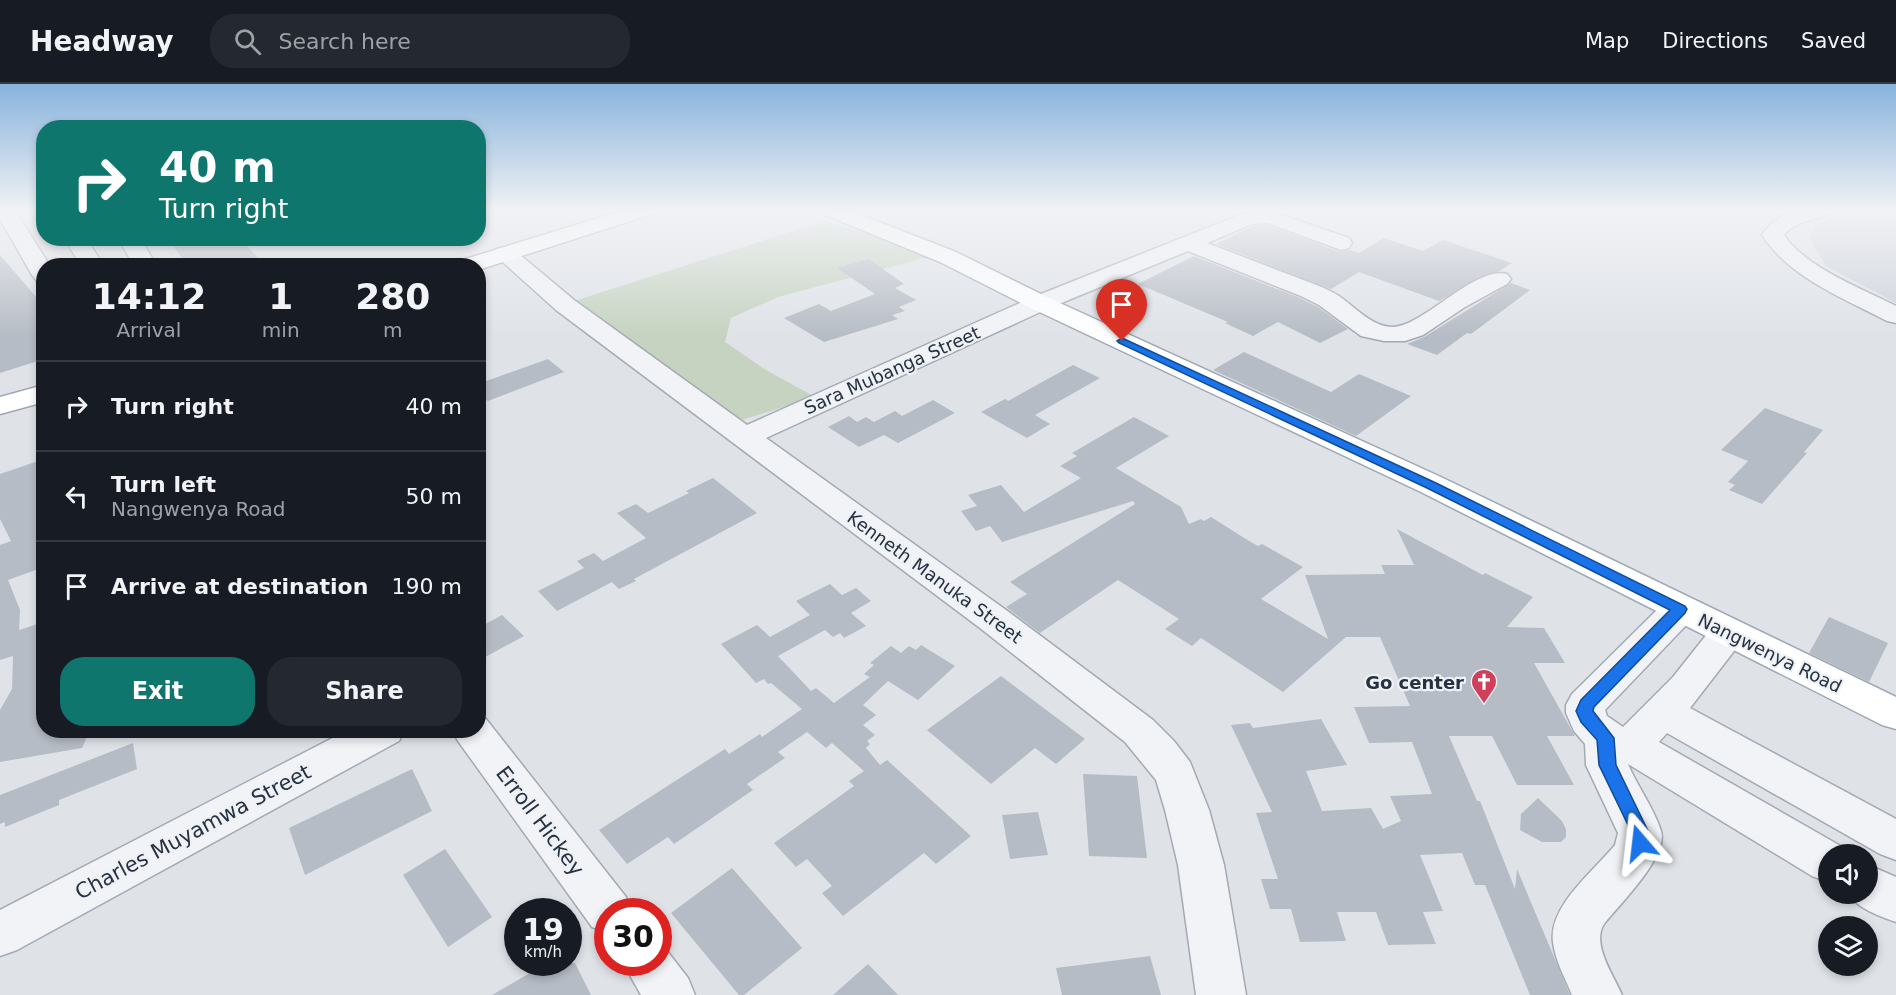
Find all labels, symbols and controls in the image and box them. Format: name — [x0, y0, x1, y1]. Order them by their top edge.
search box — [210, 14, 630, 68]
text: Headway — [30, 25, 174, 58]
icon: search — [231, 25, 264, 58]
text: Search here — [279, 29, 411, 54]
text: Map — [1585, 29, 1629, 53]
text: Directions — [1662, 29, 1768, 53]
text: Saved — [1801, 29, 1866, 53]
text: 40 m — [159, 143, 276, 192]
icon: right — [60, 144, 138, 222]
text: Turn right — [159, 193, 288, 224]
text: 14:12 — [92, 276, 206, 317]
text: 1 — [268, 276, 293, 317]
text: 280 — [355, 276, 430, 317]
pin — [1096, 279, 1147, 341]
icon: arrive — [1105, 288, 1138, 321]
text: Arrival — [116, 318, 181, 342]
text: min — [262, 318, 300, 342]
text: m — [383, 318, 403, 342]
street label: Sara Mubanga Street — [801, 322, 983, 418]
icon: right — [60, 390, 93, 423]
text: Turn right — [111, 394, 234, 419]
text: 40 m — [406, 394, 462, 419]
text: Turn left — [111, 472, 216, 497]
icon: left — [60, 480, 93, 513]
text: 50 m — [406, 484, 462, 509]
text: Nangwenya Road — [111, 497, 286, 521]
street label: Kenneth Manuka Street — [843, 506, 1027, 648]
icon: arrive — [60, 570, 93, 603]
text: Arrive at destination — [111, 574, 368, 599]
text: 190 m — [392, 574, 462, 599]
street label: Nangwenya Road — [1695, 609, 1845, 697]
button: Exit — [60, 657, 255, 726]
button: Share — [267, 657, 462, 726]
church icon: Go center — [1469, 667, 1499, 705]
place label: Go center — [1365, 672, 1464, 693]
street label: Charles Muyamwa Street — [71, 760, 315, 904]
street label: Erroll Hickey — [491, 762, 589, 880]
position arrow — [1608, 811, 1672, 875]
map controls — [1818, 844, 1878, 976]
button: sound — [1818, 844, 1878, 904]
speed limit sign: 30 — [594, 898, 672, 976]
text: 19 — [522, 912, 564, 947]
button: layers — [1818, 916, 1878, 976]
text: km/h — [524, 943, 562, 961]

